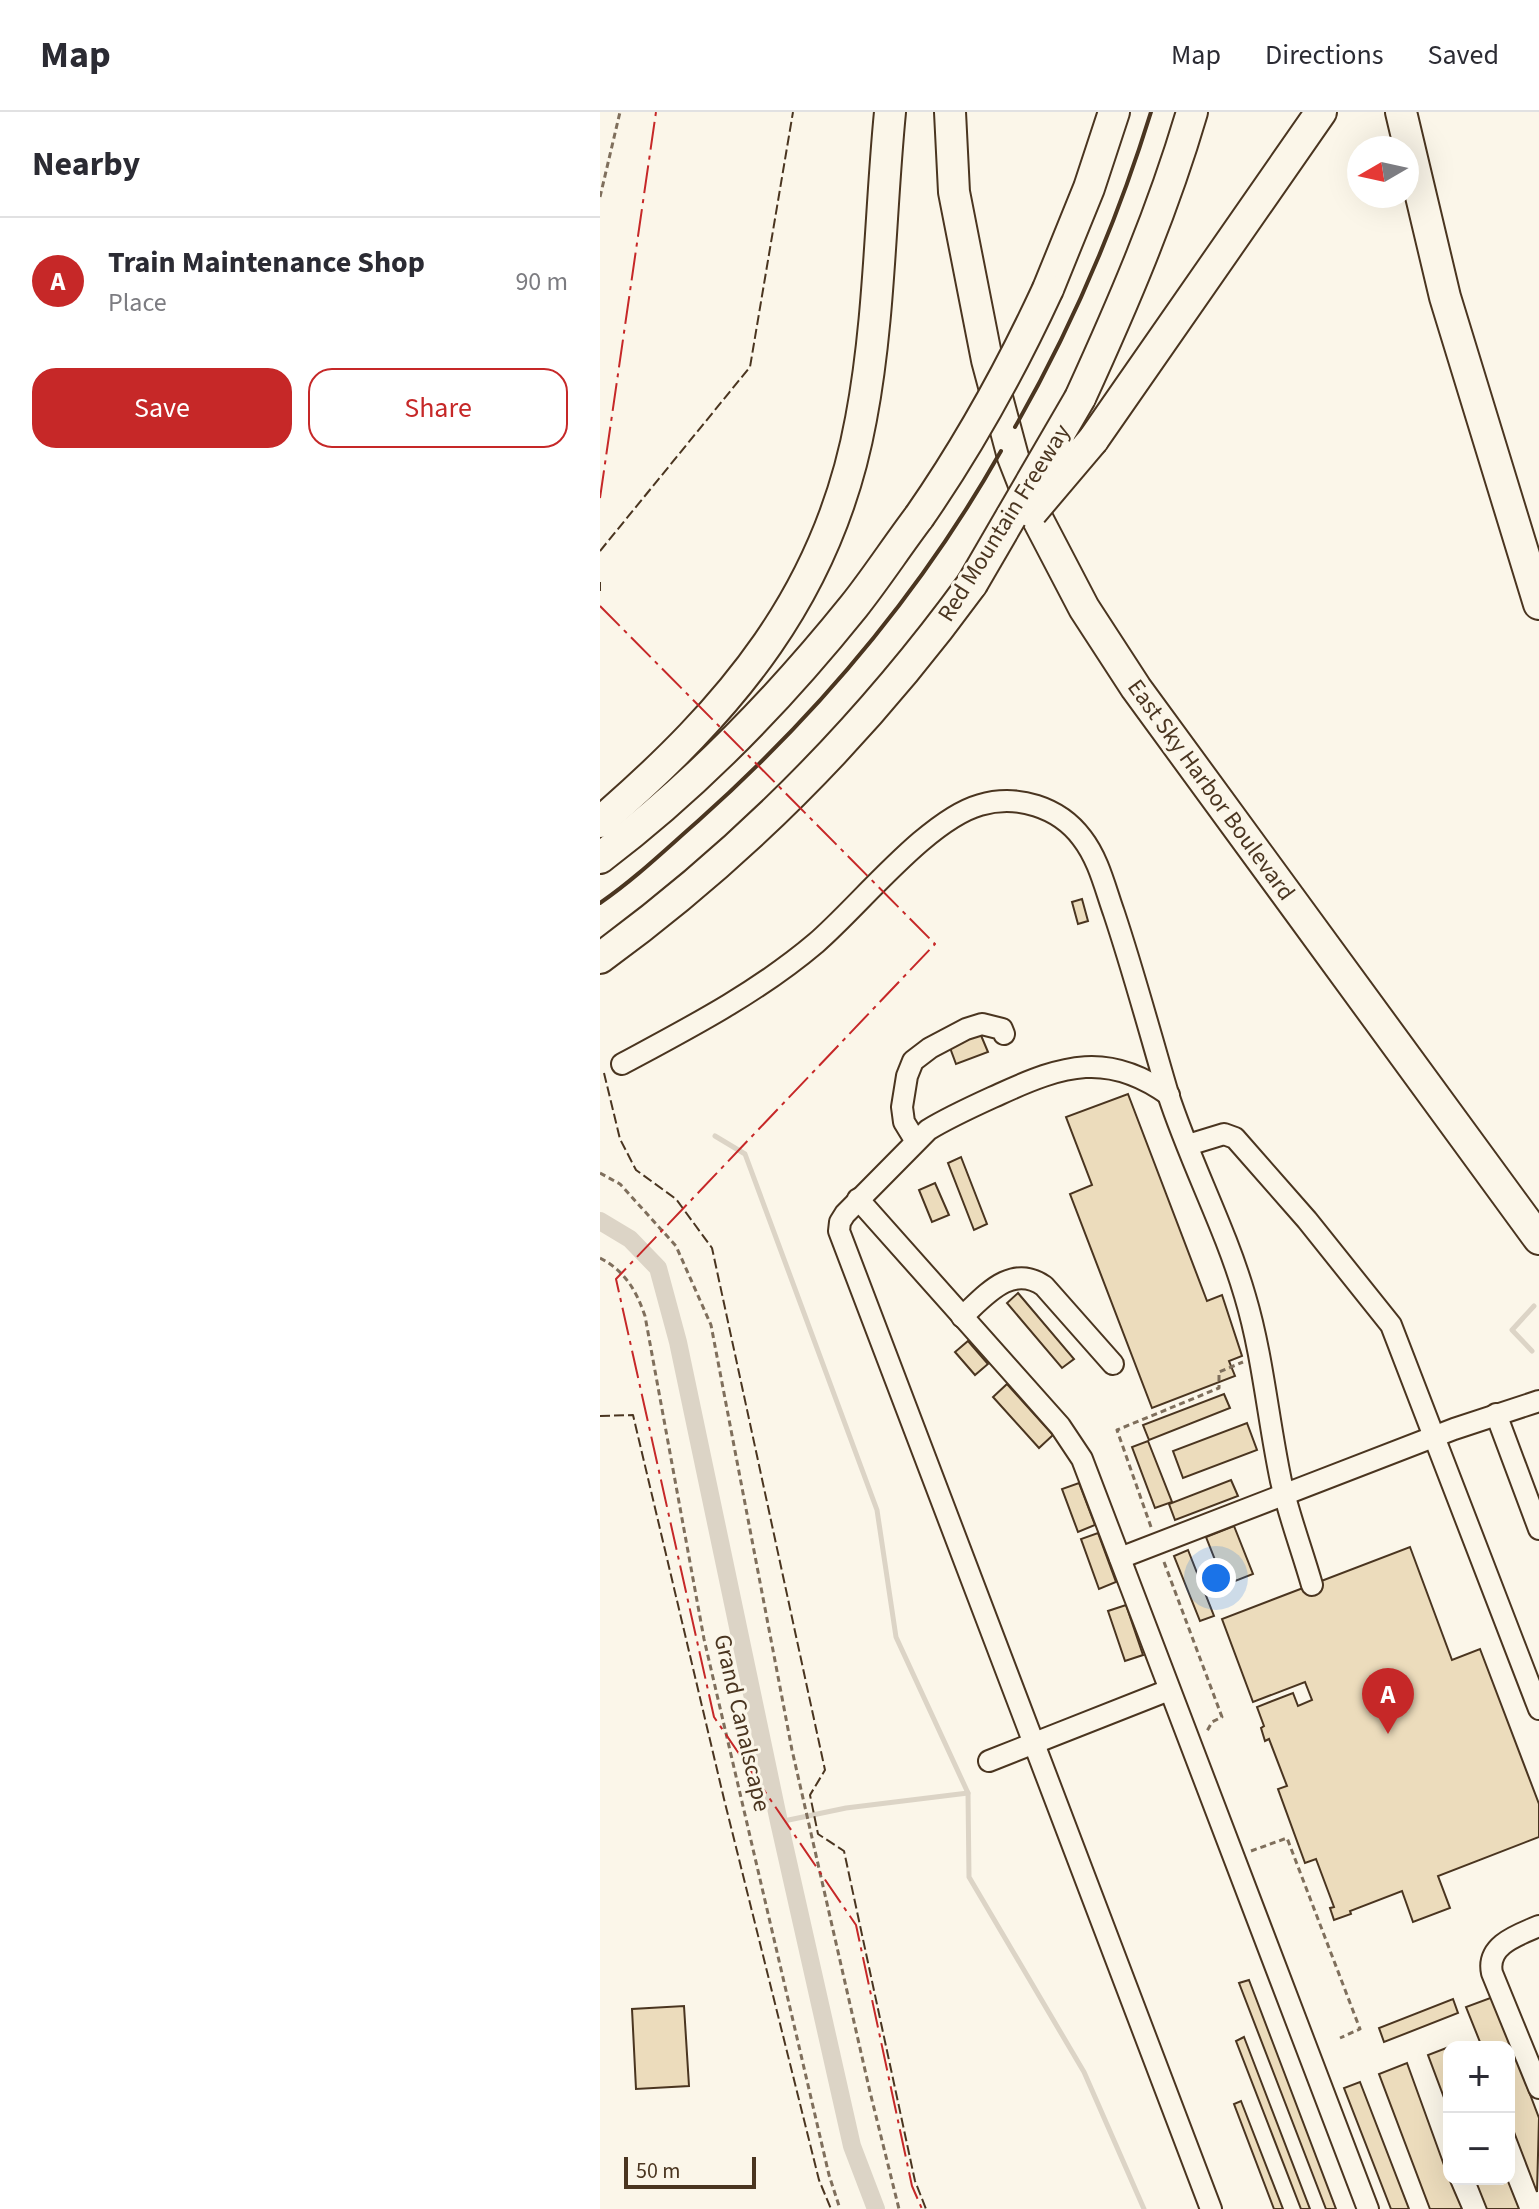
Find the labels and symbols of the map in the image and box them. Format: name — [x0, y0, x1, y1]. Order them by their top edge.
north arrow — [1347, 136, 1419, 208]
street label: Red Mountain Freeway — [929, 417, 1079, 629]
street label: East Sky Harbor Boulevard — [1119, 672, 1303, 908]
your location — [1196, 1558, 1236, 1598]
street label: Grand Canalscape — [705, 1631, 779, 1815]
pin: A — [1362, 1668, 1414, 1734]
scale bar — [624, 2153, 756, 2189]

